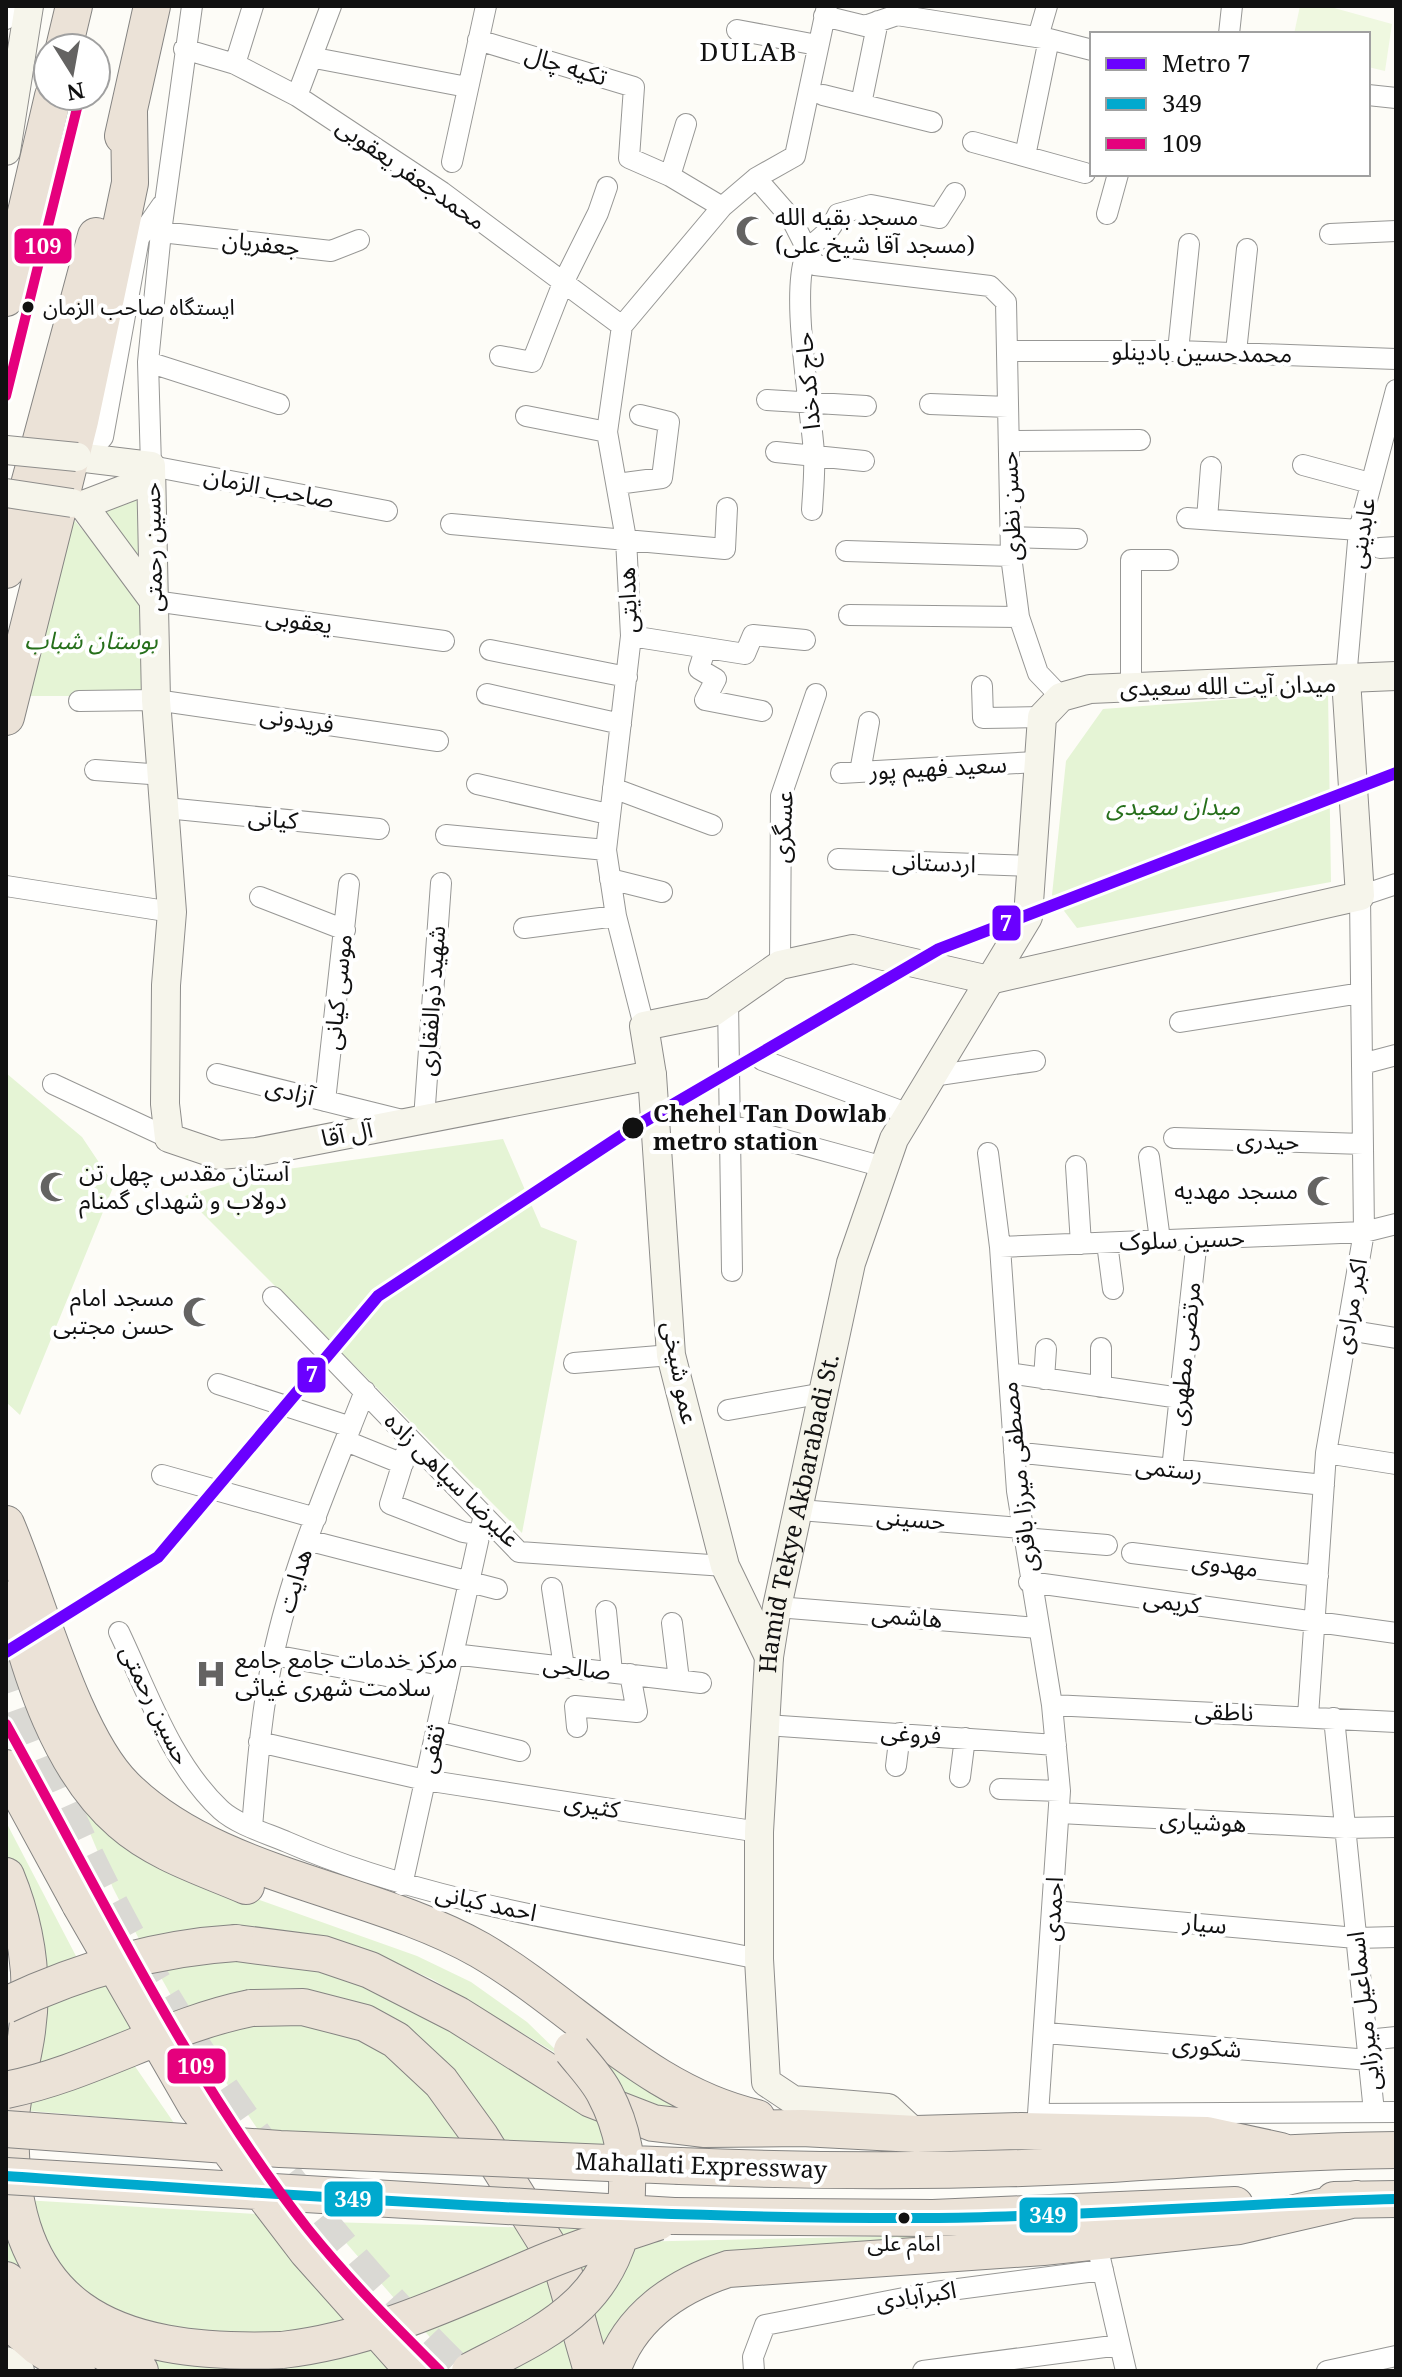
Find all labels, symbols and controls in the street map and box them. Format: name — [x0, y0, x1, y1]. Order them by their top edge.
north arrow — [32, 32, 112, 112]
legend — [1090, 32, 1370, 176]
district label: DULAB — [699, 33, 799, 69]
street label: تکیه چال — [521, 37, 611, 93]
text: Metro 7 — [1162, 46, 1251, 79]
text: N — [65, 76, 87, 109]
text: 349 — [1162, 86, 1202, 119]
street label: محمدجعفر یعقوبی — [330, 109, 493, 237]
text: 109 — [1162, 126, 1202, 159]
place label: مسجد بقیه الله (مسجد آقا شیخ علی) — [775, 199, 975, 262]
mosque icon: مسجد بقیه الله (مسجد آقا شیخ علی) — [734, 214, 768, 248]
street label: جعفریان — [221, 222, 302, 263]
line badge: 109 — [13, 227, 73, 265]
text: 109 — [24, 230, 62, 260]
place label: ایستگاه صاحب الزمان — [43, 291, 235, 321]
marker: ایستگاه صاحب الزمان — [20, 299, 36, 315]
street label: حاج کدخدا — [786, 331, 829, 431]
street label: محمدحسین بادینلو — [1111, 333, 1293, 370]
street label: حسن نظری — [991, 451, 1028, 561]
street label: صاحب الزمان — [201, 458, 337, 515]
street label: حسین رحمتی — [134, 482, 169, 612]
street label: عابدینی — [1339, 495, 1382, 571]
street label: هدایتی — [609, 566, 644, 634]
street label: یعقوبی — [264, 599, 335, 641]
park label: بوستان شباب — [24, 623, 158, 656]
street label: میدان آیت الله سعیدی — [1120, 666, 1336, 703]
street label: فریدونی — [258, 697, 336, 740]
street label: سعید فهیم پور — [867, 746, 1008, 789]
park label: میدان سعیدی — [1106, 789, 1240, 822]
street label: عسگری — [763, 790, 800, 864]
street label: کیانی — [247, 799, 301, 836]
street label: اردستانی — [891, 844, 977, 879]
line badge: 7 — [991, 904, 1022, 942]
text: 7 — [1000, 907, 1012, 937]
street label: شهید ذوالفقاری — [409, 924, 452, 1077]
street label: موسی کیانی — [314, 932, 359, 1052]
street label: آزادی — [262, 1069, 319, 1113]
place label: Chehel Tan Dowlab metro station — [653, 1096, 887, 1157]
street label: آل آقا — [318, 1111, 376, 1154]
marker: Chehel Tan Dowlab metro station — [620, 1115, 646, 1141]
street label: حیدری — [1236, 1122, 1300, 1157]
place label: آستان مقدس چهل تن دولاب و شهدای گمنام — [79, 1155, 290, 1219]
mosque icon: آستان مقدس چهل تن دولاب و شهدای گمنام — [38, 1170, 72, 1204]
place label: مسجد مهدیه — [1174, 1173, 1298, 1206]
mosque icon: مسجد مهدیه — [1305, 1174, 1339, 1208]
street label: حسین سلوک — [1119, 1220, 1245, 1257]
street label: اکبر مرادی — [1325, 1255, 1374, 1356]
place label: مسجد امام حسن مجتبی — [53, 1280, 174, 1341]
street label: مرتضی مطهری — [1160, 1280, 1207, 1428]
mosque icon: مسجد امام حسن مجتبی — [181, 1295, 215, 1329]
street label: عمو شیخی — [655, 1318, 708, 1427]
street label: Hamid Tekye Akbarabadi St. — [750, 1351, 846, 1674]
line badge: 7 — [296, 1356, 327, 1394]
text: 7 — [306, 1358, 318, 1388]
street label: مصطفی میرزا باقری — [991, 1380, 1044, 1574]
street label: علیرضا سپاهی زاده — [378, 1404, 528, 1554]
street label: رستمی — [1134, 1448, 1204, 1487]
street label: حسینی — [875, 1498, 947, 1537]
street label: مهدوی — [1190, 1543, 1260, 1584]
street label: هدایت — [268, 1544, 319, 1617]
street label: کریمی — [1141, 1580, 1204, 1621]
street label: هاشمی — [870, 1596, 944, 1635]
street label: حسین رحمتی — [113, 1639, 200, 1770]
place label: مرکز خدمات جامع جامع سلامت شهری غیاثی — [235, 1642, 458, 1703]
street label: صالحی — [541, 1646, 613, 1687]
hospital icon: مرکز خدمات جامع جامع سلامت شهری غیاثی — [194, 1657, 228, 1691]
street label: ناطقی — [1194, 1693, 1254, 1728]
street label: فروغی — [880, 1714, 943, 1751]
street label: ثقفی — [409, 1721, 452, 1776]
street label: کثیری — [562, 1784, 623, 1825]
street label: هوشیاری — [1159, 1802, 1247, 1839]
street label: احمد کیانی — [433, 1875, 540, 1928]
street label: احمدی — [1033, 1875, 1070, 1942]
street label: سیار — [1181, 1904, 1228, 1941]
street label: اسماعیل میرزایی — [1338, 1930, 1387, 2092]
street label: شکوری — [1171, 2026, 1243, 2065]
line badge: 109 — [166, 2047, 227, 2085]
text: 109 — [177, 2050, 215, 2080]
street label: Mahallati Expressway — [574, 2144, 828, 2185]
line badge: 349 — [323, 2180, 384, 2218]
text: 349 — [334, 2183, 372, 2213]
line badge: 349 — [1018, 2196, 1079, 2234]
text: 349 — [1029, 2199, 1067, 2229]
marker: امام علی — [896, 2210, 912, 2226]
place label: امام علی — [867, 2227, 941, 2260]
street label: اکبرآبادی — [873, 2272, 959, 2317]

